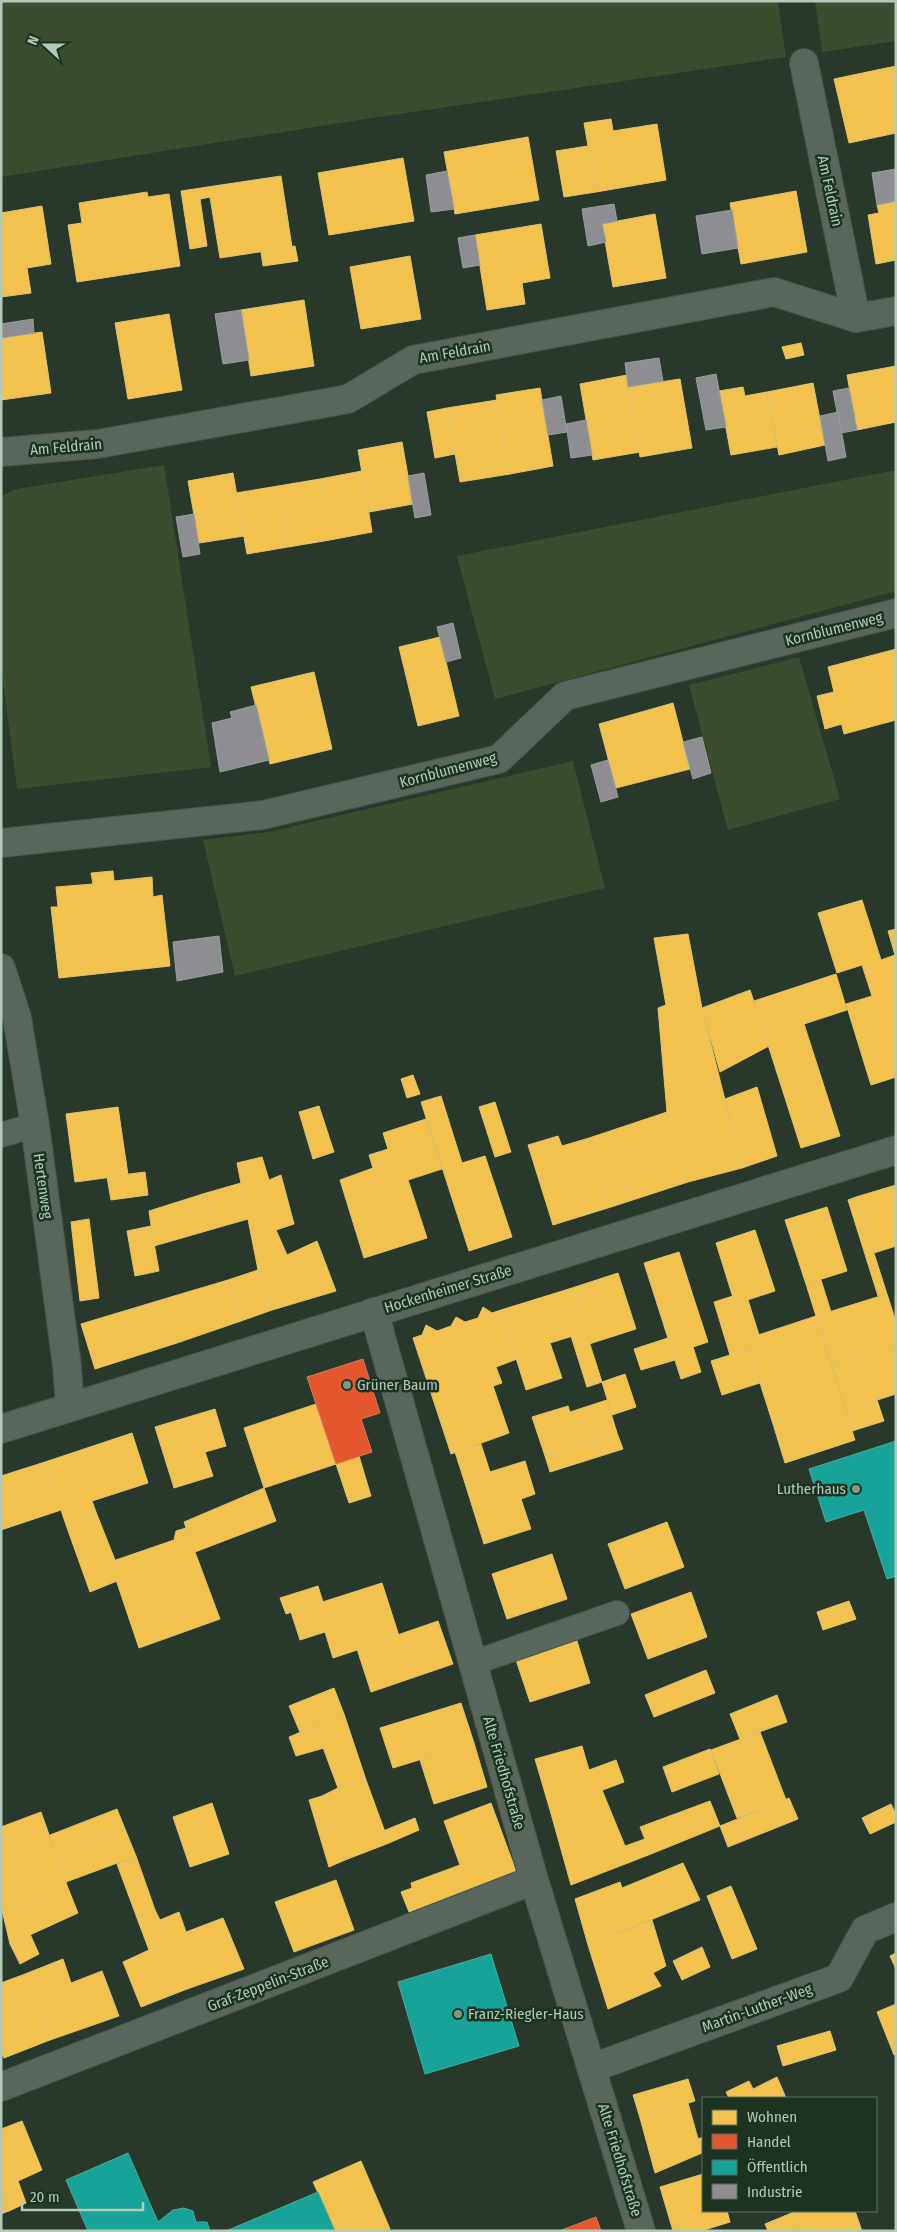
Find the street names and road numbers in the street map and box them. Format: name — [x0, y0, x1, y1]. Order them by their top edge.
street label: Am Feldrain — [814, 154, 846, 228]
street label: Am Feldrain — [418, 337, 492, 367]
street label: Am Feldrain — [29, 435, 103, 459]
street label: Kornblumenweg — [783, 608, 885, 650]
street label: Kornblumenweg — [398, 748, 498, 792]
street label: Hertenweg — [29, 1152, 57, 1220]
street label: Hockenheimer Straße — [382, 1261, 514, 1317]
street label: Alte Friedhofstraße — [479, 1714, 529, 1832]
street label: Graf-Zeppelin-Straße — [205, 1953, 331, 2015]
street label: Martin-Luther-Weg — [700, 1980, 814, 2036]
street label: Alte Friedhofstraße — [594, 2101, 646, 2219]

